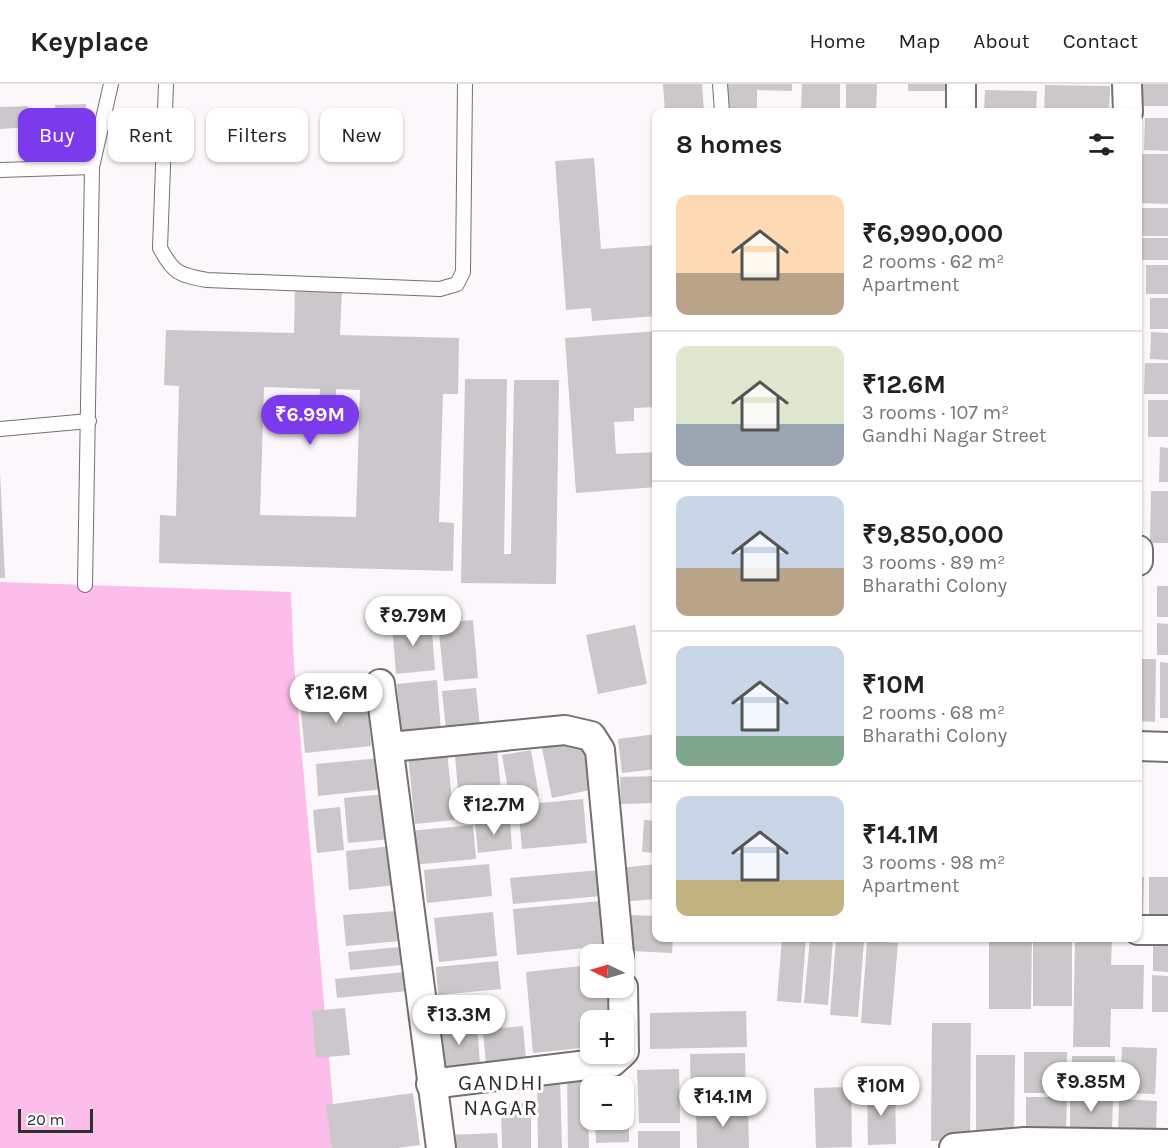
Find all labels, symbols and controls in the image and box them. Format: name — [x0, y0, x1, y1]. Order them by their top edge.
text: Keyplace — [30, 25, 149, 58]
text: Home — [810, 29, 866, 53]
text: Map — [899, 29, 940, 53]
text: About — [973, 29, 1030, 53]
text: Contact — [1063, 29, 1138, 53]
chip: Buy — [18, 108, 96, 162]
chip: Rent — [108, 108, 194, 162]
chip: Filters — [206, 108, 308, 162]
chip: New — [320, 108, 403, 162]
icon: filters — [1085, 128, 1118, 161]
text: 8 homes — [676, 129, 782, 160]
text: ₹6,990,000 — [862, 218, 1003, 249]
icon: home — [724, 219, 796, 291]
text: 2 rooms · 62 m² — [862, 250, 1004, 273]
text: Apartment — [862, 273, 960, 296]
text: ₹12.6M — [862, 369, 946, 400]
icon: home — [724, 370, 796, 442]
pin: ₹6.99M — [261, 395, 359, 446]
text: 3 rooms · 107 m² — [862, 401, 1009, 424]
text: ₹6.99M — [275, 403, 345, 426]
text: Gandhi Nagar Street — [862, 424, 1046, 447]
text: ₹9,850,000 — [862, 519, 1004, 550]
icon: home — [724, 520, 796, 592]
text: 3 rooms · 89 m² — [862, 551, 1005, 574]
text: Bharathi Colony — [862, 574, 1007, 597]
pin: ₹9.79M — [364, 596, 462, 647]
text: ₹9.79M — [379, 604, 447, 627]
text: ₹10M — [862, 669, 925, 700]
icon: home — [724, 670, 796, 742]
pin: ₹12.6M — [287, 673, 385, 724]
text: ₹12.6M — [304, 681, 368, 704]
text: 2 rooms · 68 m² — [862, 701, 1005, 724]
text: Bharathi Colony — [862, 724, 1007, 747]
pin: ₹12.7M — [445, 785, 543, 836]
text: ₹12.7M — [463, 793, 525, 816]
text: ₹14.1M — [862, 819, 939, 850]
icon: home — [724, 820, 796, 892]
text: 3 rooms · 98 m² — [862, 851, 1005, 874]
text: Apartment — [862, 874, 960, 897]
north arrow — [580, 944, 634, 998]
map controls — [580, 944, 634, 1130]
pin: ₹13.3M — [410, 995, 508, 1046]
text: ₹13.3M — [426, 1003, 492, 1026]
button: + — [580, 1010, 634, 1064]
pin: ₹9.85M — [1042, 1062, 1140, 1113]
pin: ₹10M — [845, 1066, 917, 1117]
district label: GANDHI NAGAR — [458, 1070, 544, 1121]
text: ₹9.85M — [1056, 1070, 1126, 1093]
text: ₹10M — [857, 1074, 905, 1097]
button: − — [580, 1076, 634, 1130]
pin: ₹14.1M — [674, 1077, 772, 1128]
text: ₹14.1M — [693, 1085, 753, 1108]
scale bar — [18, 1106, 93, 1134]
text: 20 m — [27, 1110, 65, 1129]

